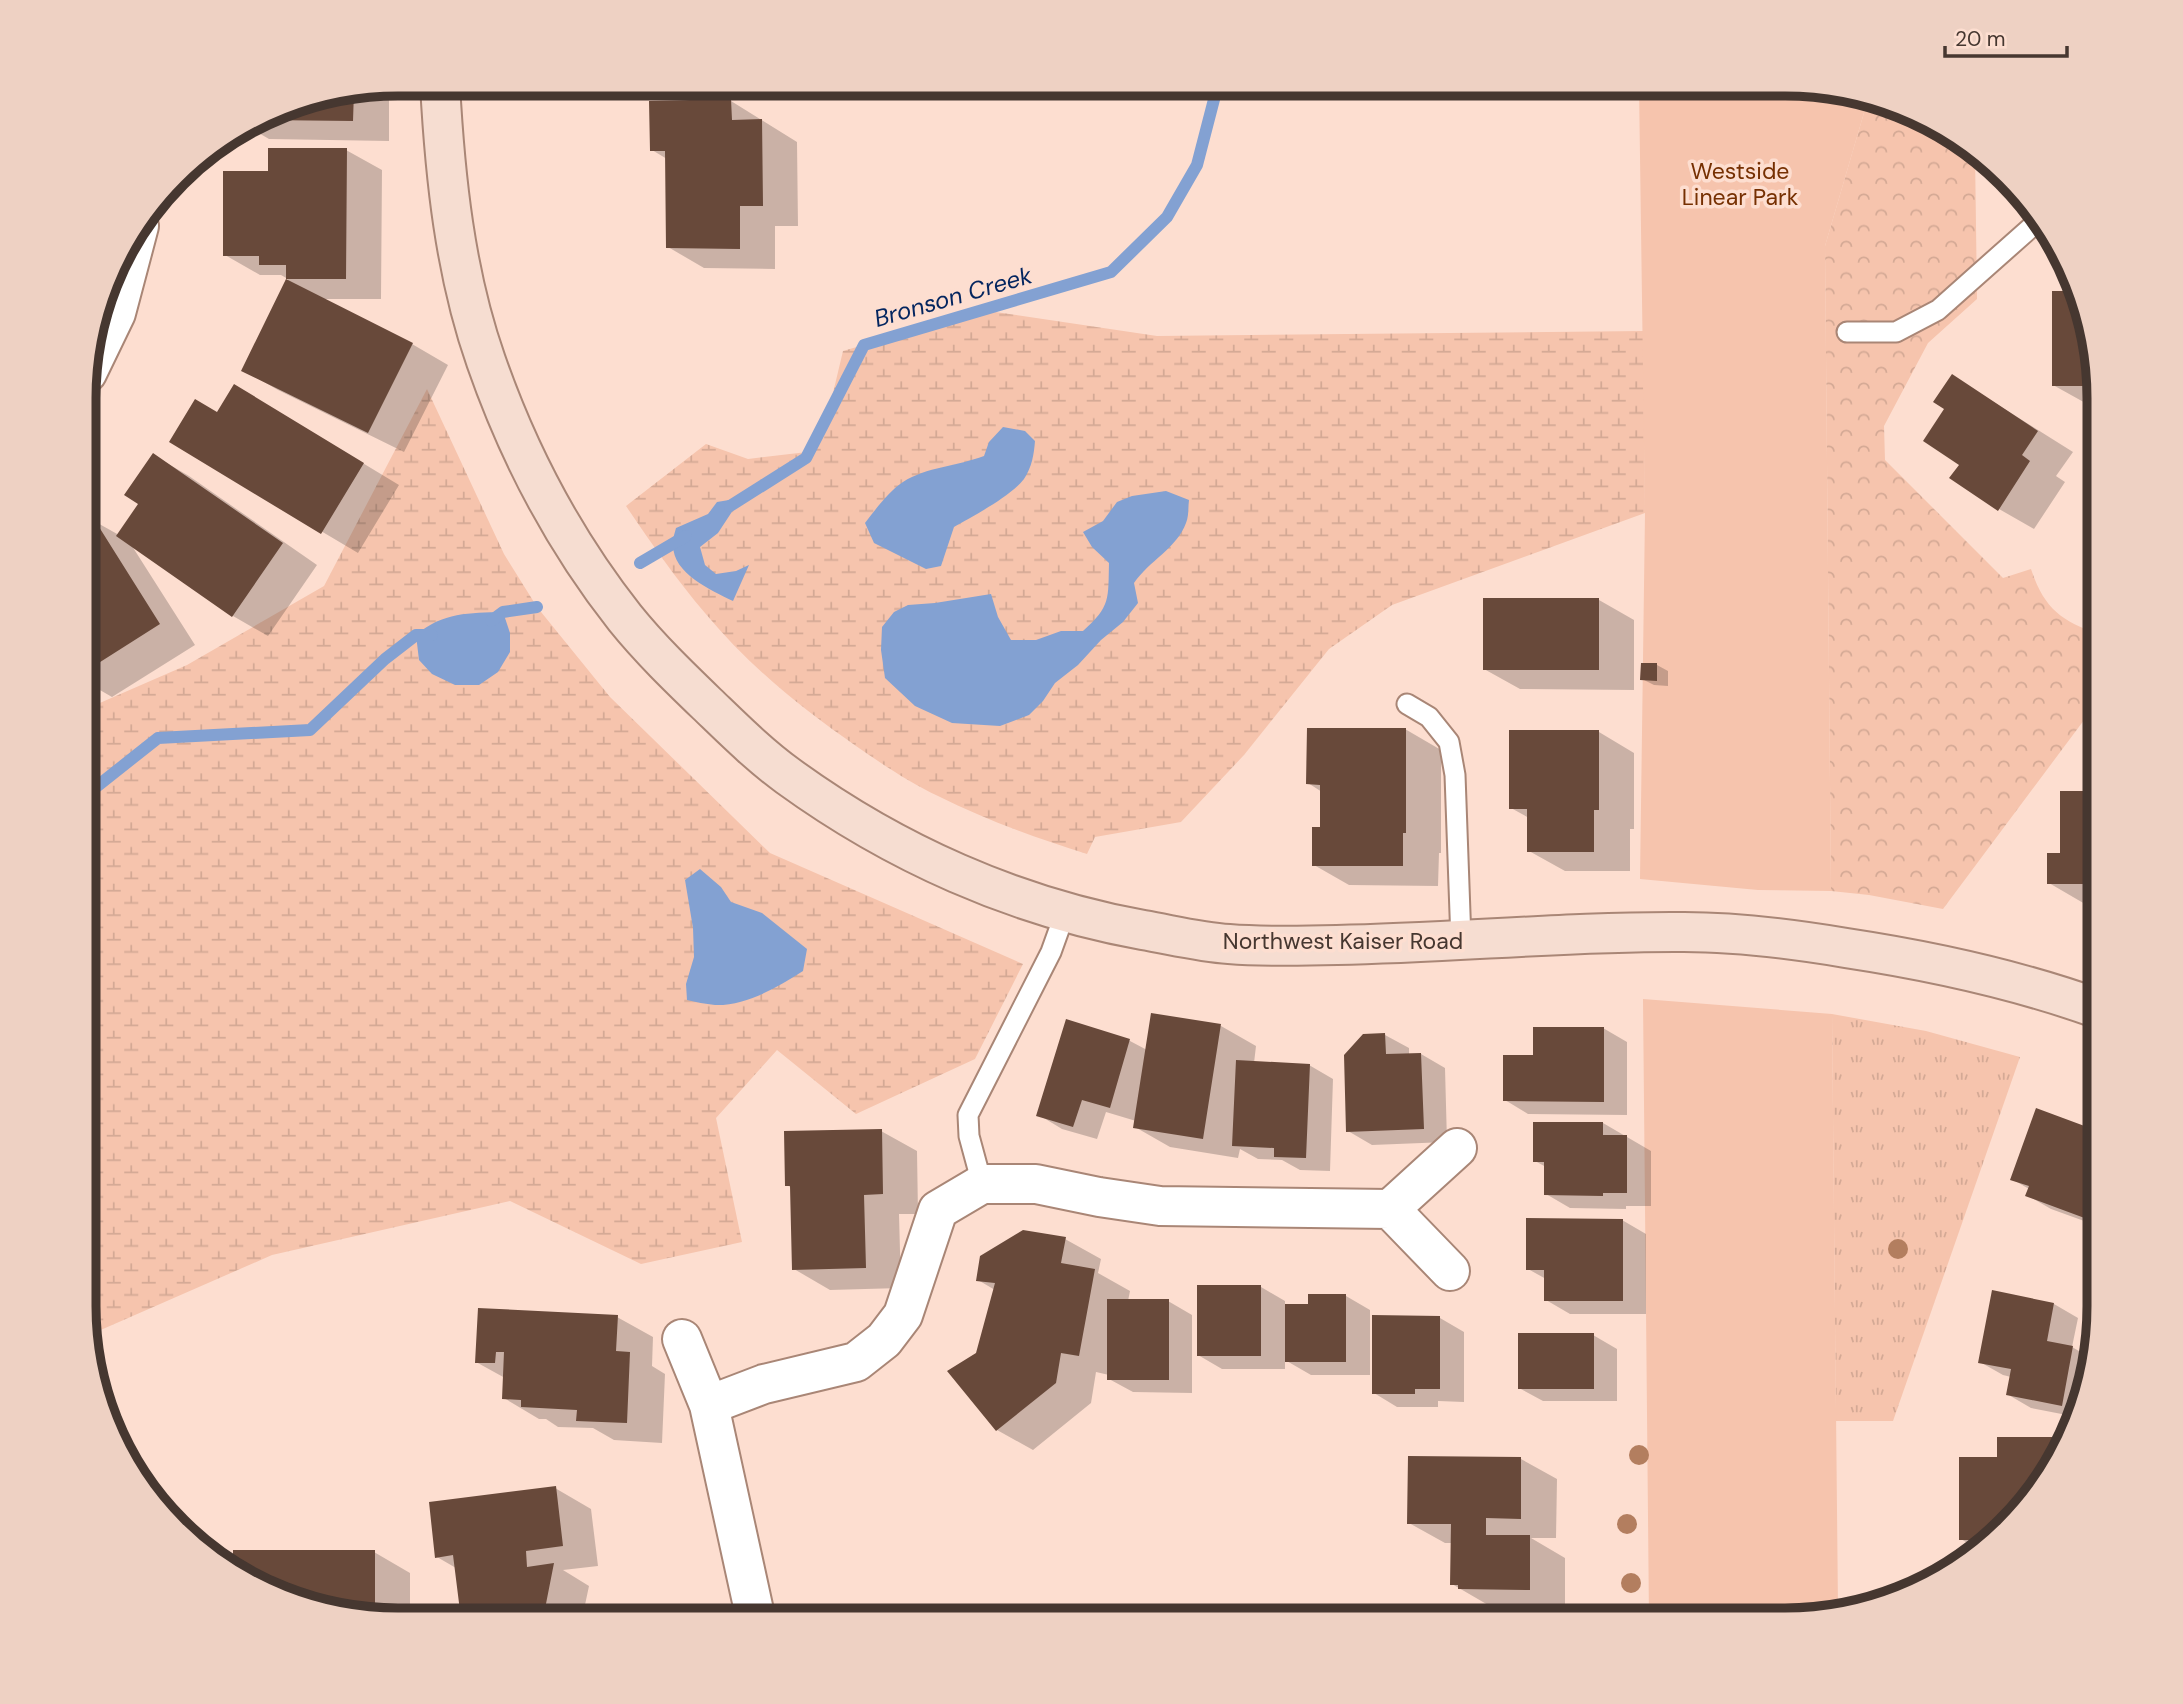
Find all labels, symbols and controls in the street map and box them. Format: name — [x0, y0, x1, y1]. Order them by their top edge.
scale bar — [1945, 14, 2068, 58]
text: 20 m — [1955, 25, 2006, 53]
park label: Westside Linear Park — [1682, 156, 1799, 212]
water label: Bronson Creek — [870, 259, 1036, 334]
street label: Northwest Kaiser Road — [1223, 926, 1463, 956]

